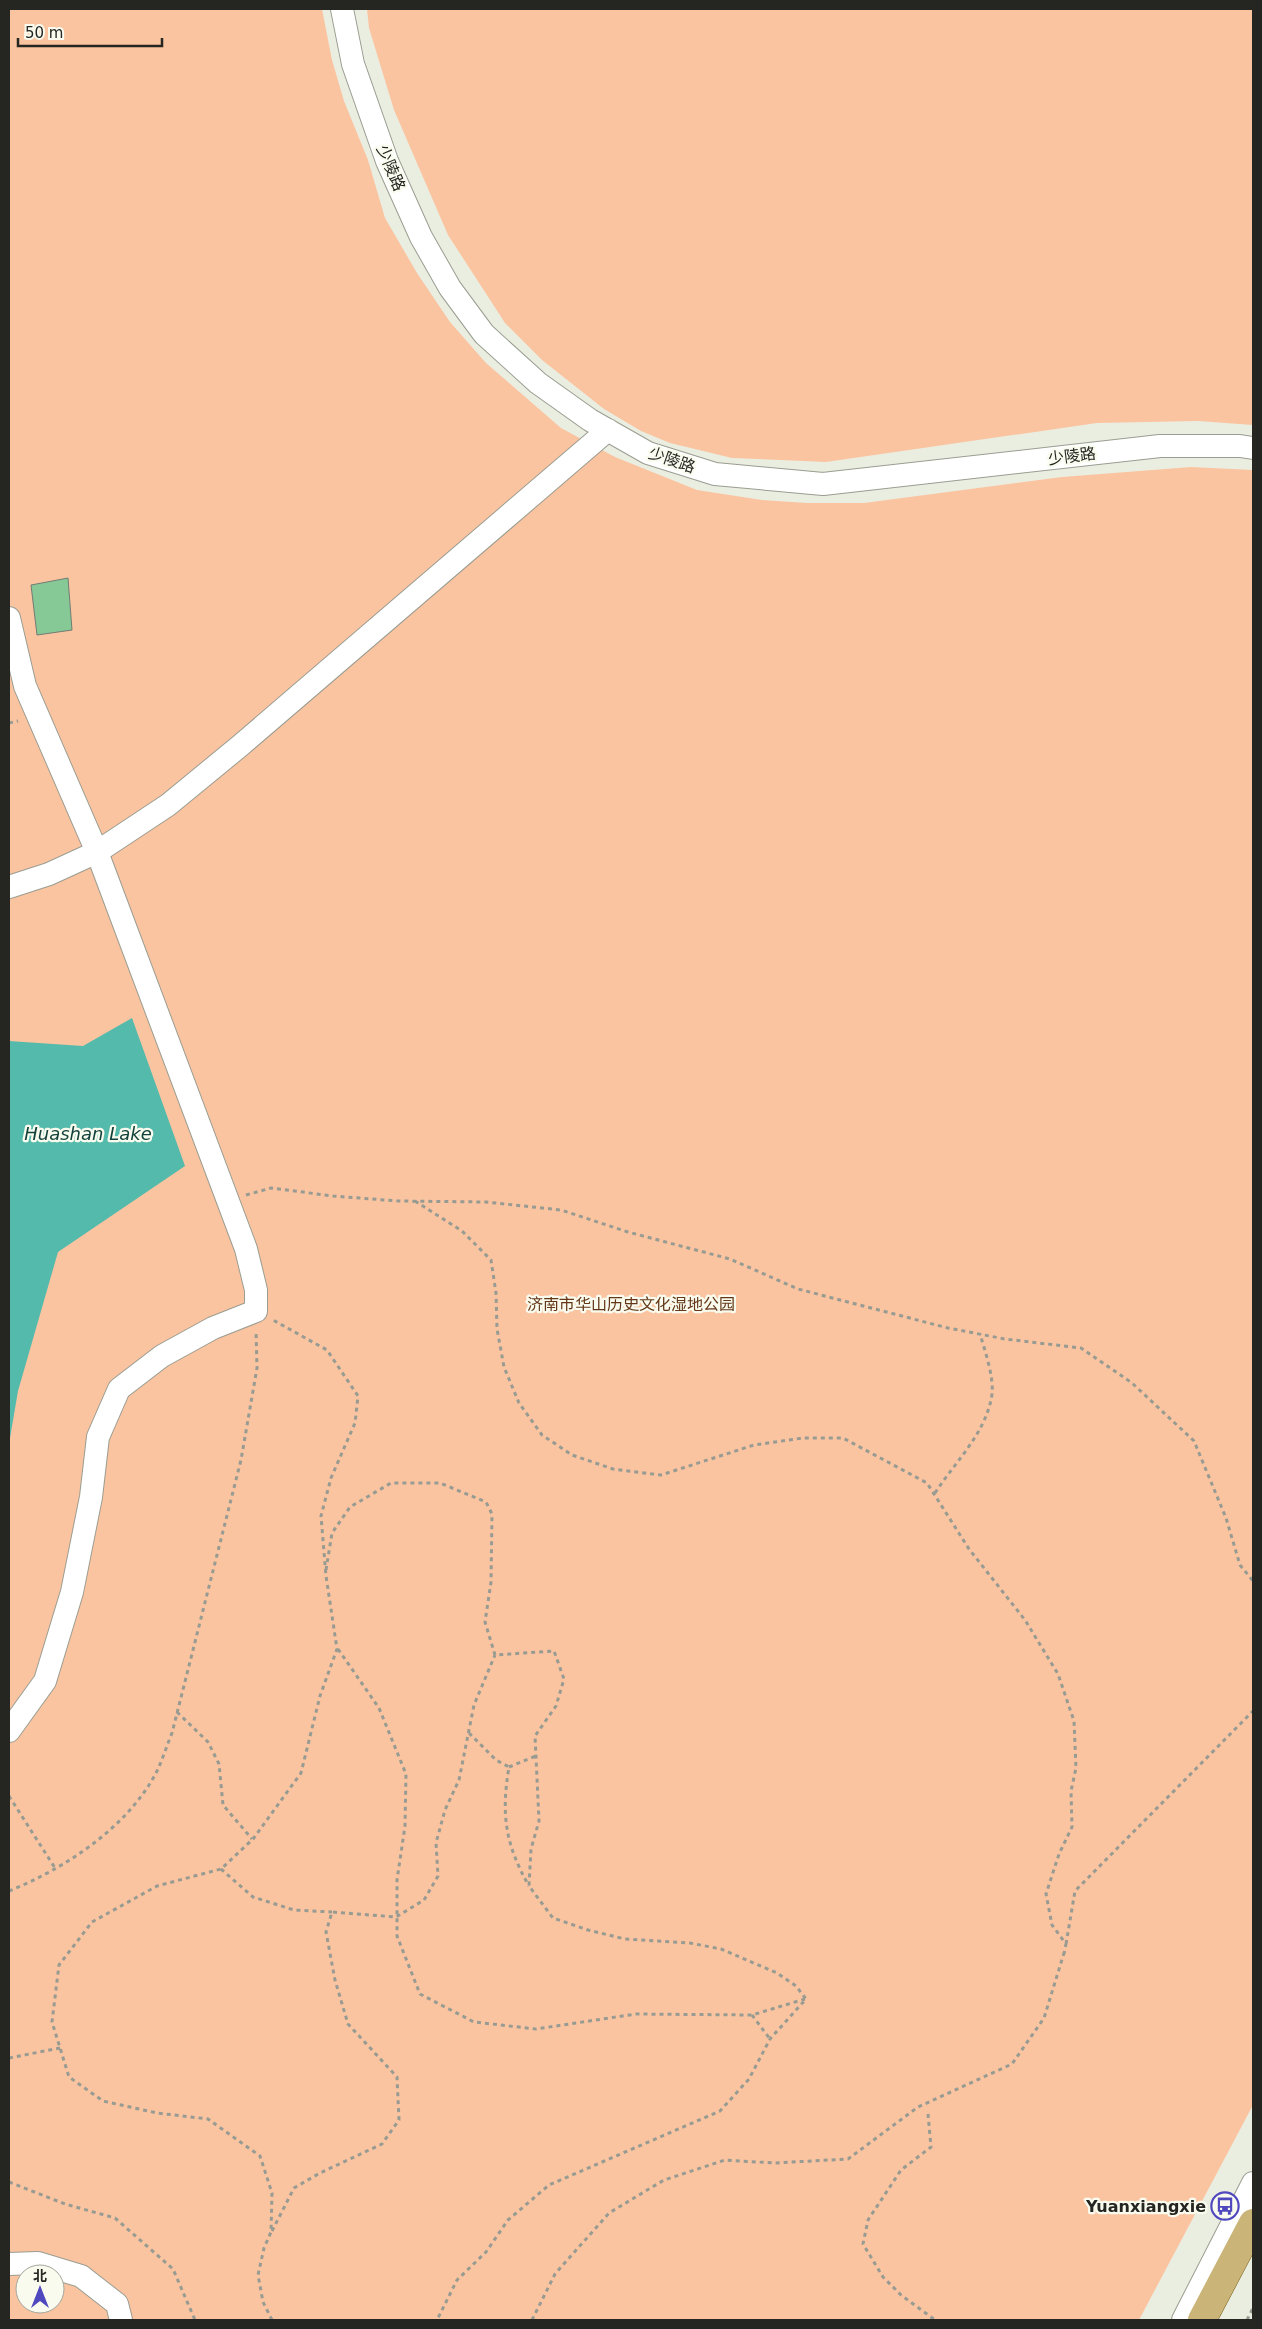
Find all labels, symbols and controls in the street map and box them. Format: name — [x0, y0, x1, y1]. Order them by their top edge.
scale bar — [18, 15, 161, 47]
text: 50 m — [25, 24, 63, 42]
street label: 少陵路 — [373, 142, 409, 194]
street label: 少陵路 — [646, 443, 698, 477]
street label: 少陵路 — [1047, 444, 1097, 468]
water label: Huashan Lake — [24, 1123, 152, 1144]
park label: 济南市华山历史文化湿地公园 — [527, 1295, 735, 1314]
bus stop icon: Yuanxiangxie — [1210, 2191, 1240, 2221]
place label: Yuanxiangxie — [1085, 2197, 1206, 2216]
north arrow — [15, 2264, 65, 2314]
text: 北 — [33, 2268, 47, 2284]

